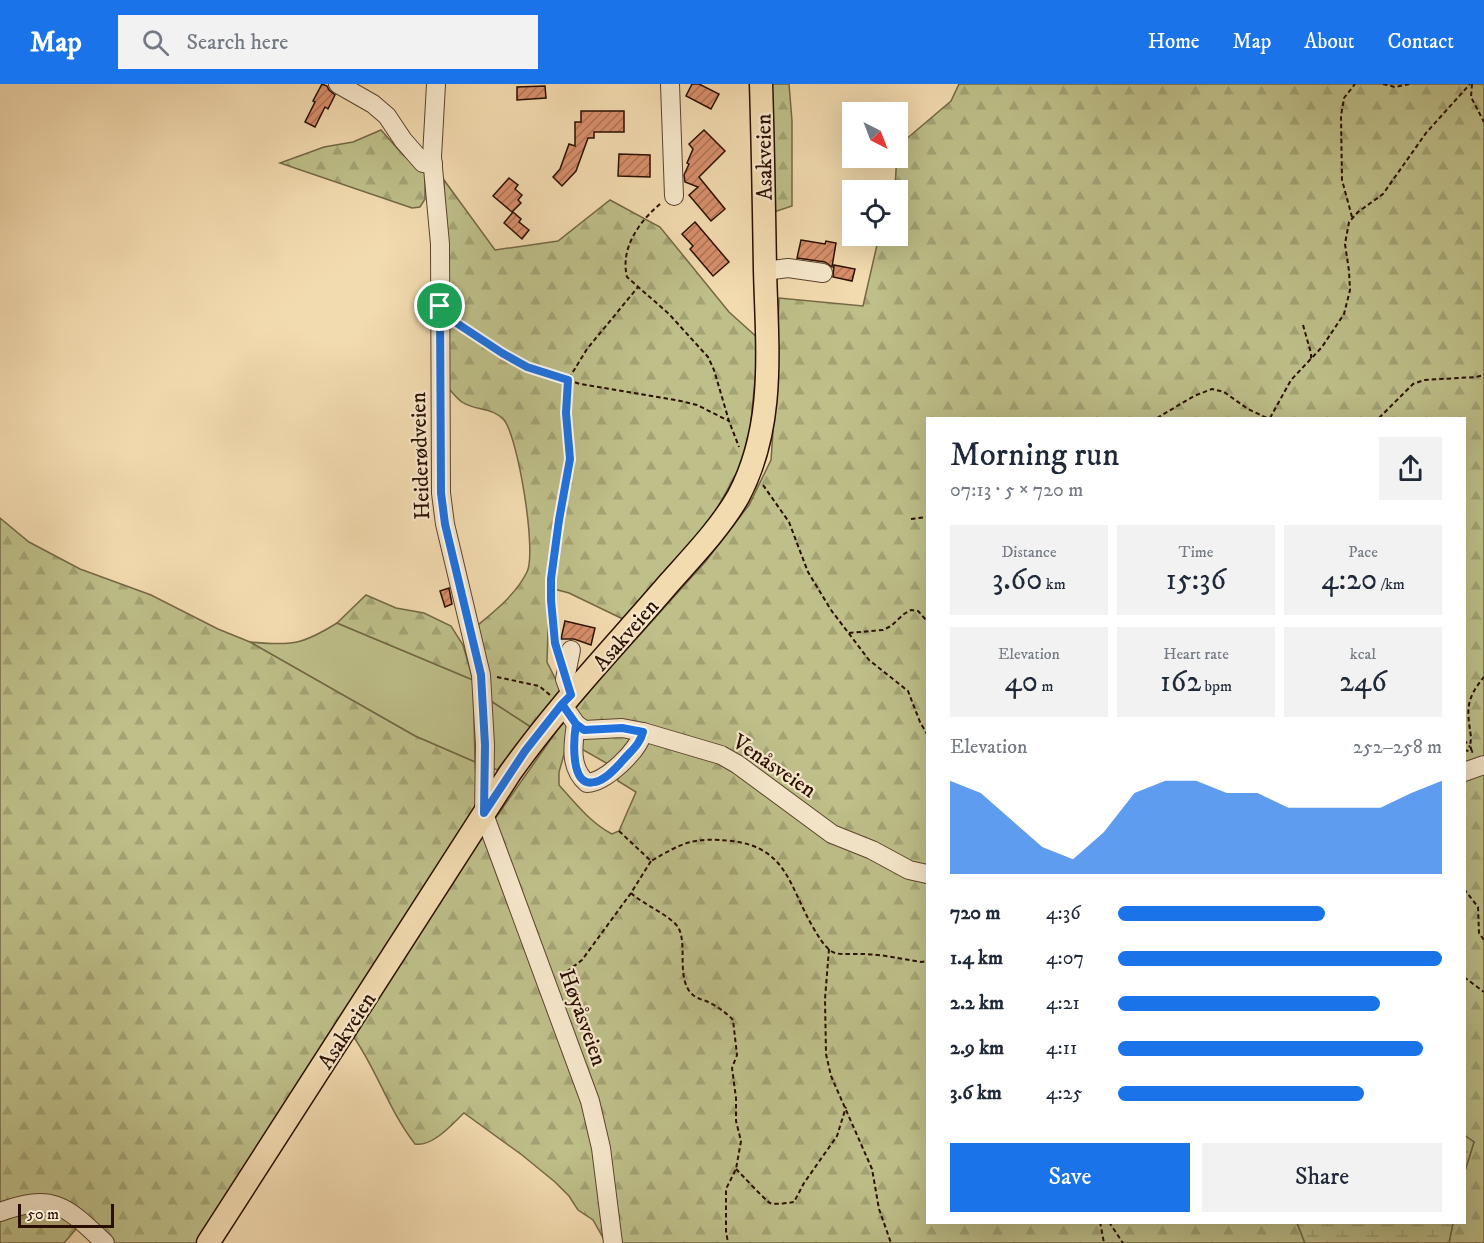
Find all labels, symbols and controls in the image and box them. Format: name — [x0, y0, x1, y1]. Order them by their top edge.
search box — [118, 15, 538, 69]
text: Map — [30, 25, 82, 60]
icon: search — [139, 26, 172, 59]
text: Search here — [187, 29, 288, 56]
text: Home — [1148, 29, 1200, 55]
text: Map — [1233, 29, 1271, 55]
text: About — [1304, 29, 1355, 55]
text: Contact — [1388, 29, 1454, 55]
north arrow — [842, 102, 908, 168]
map controls — [842, 102, 908, 246]
street label: Asakveien — [750, 113, 779, 201]
button: locate — [842, 180, 908, 246]
pin — [414, 280, 465, 331]
icon: arrive — [423, 289, 456, 322]
street label: Heiderødveien — [405, 391, 436, 520]
text: Morning run — [950, 435, 1119, 476]
button: share — [1379, 437, 1442, 500]
text: 07:13 · 5 × 720 m — [950, 478, 1083, 503]
text: Distance — [1001, 542, 1057, 562]
text: Time — [1179, 542, 1213, 562]
text: Pace — [1348, 542, 1378, 562]
text: 3.60 — [992, 562, 1042, 599]
text: 15:36 — [1166, 562, 1226, 599]
text: 4:20 — [1321, 562, 1377, 599]
text: km — [1042, 574, 1066, 594]
text: /km — [1377, 574, 1405, 594]
street label: Asakveien — [588, 593, 665, 677]
text: Elevation — [998, 644, 1060, 664]
text: Heart rate — [1163, 644, 1229, 664]
text: kcal — [1350, 644, 1376, 664]
text: 40 — [1005, 664, 1038, 701]
text: 162 — [1160, 664, 1201, 701]
text: 246 — [1339, 664, 1387, 701]
text: m — [1038, 676, 1053, 696]
text: bpm — [1201, 676, 1232, 696]
street label: Venåsveien — [726, 728, 822, 804]
text: Elevation — [950, 735, 1027, 760]
text: 252–258 m — [1353, 735, 1442, 760]
text: 720 m — [950, 901, 1000, 926]
text: 4:36 — [1046, 901, 1081, 926]
text: 1.4 km — [950, 946, 1003, 971]
text: 4:07 — [1046, 946, 1084, 971]
street label: Høyåsveien — [553, 965, 613, 1070]
street label: Asakveien — [312, 987, 382, 1074]
text: 2.2 km — [950, 991, 1004, 1016]
text: 4:21 — [1046, 991, 1080, 1016]
text: 2.9 km — [950, 1036, 1004, 1061]
text: 4:11 — [1046, 1036, 1077, 1061]
text: 3.6 km — [950, 1081, 1002, 1106]
text: 4:25 — [1046, 1081, 1082, 1106]
button: Save — [950, 1143, 1190, 1212]
button: Share — [1202, 1143, 1442, 1212]
scale bar — [18, 1201, 114, 1228]
text: 50 m — [27, 1204, 59, 1224]

